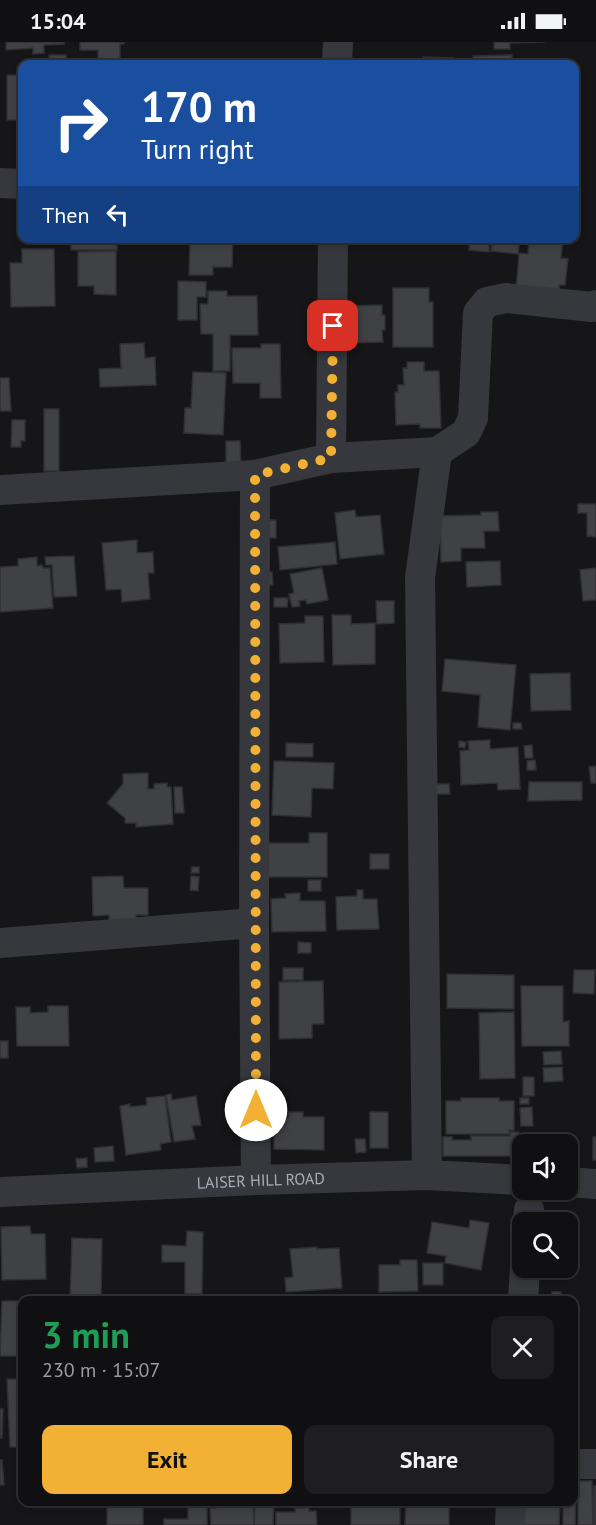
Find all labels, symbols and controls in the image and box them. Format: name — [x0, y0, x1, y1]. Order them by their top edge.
text: 15:04 — [30, 7, 86, 35]
text: 170 m — [141, 79, 257, 134]
icon: right — [42, 84, 120, 162]
text: Turn right — [141, 132, 254, 166]
icon: left — [101, 198, 134, 231]
text: Then — [42, 201, 89, 229]
pin — [307, 300, 358, 351]
icon: arrive — [316, 309, 349, 342]
position arrow — [224, 1078, 288, 1142]
map controls — [512, 1134, 578, 1278]
button: sound — [512, 1134, 578, 1200]
street label: LAISER HILL ROAD — [196, 1168, 325, 1193]
button: search — [512, 1212, 578, 1278]
text: 3 min — [42, 1311, 130, 1358]
button: close — [491, 1316, 554, 1379]
text: 230 m · 15:07 — [42, 1357, 160, 1383]
button: Exit — [42, 1425, 292, 1494]
button: Share — [304, 1425, 554, 1494]

